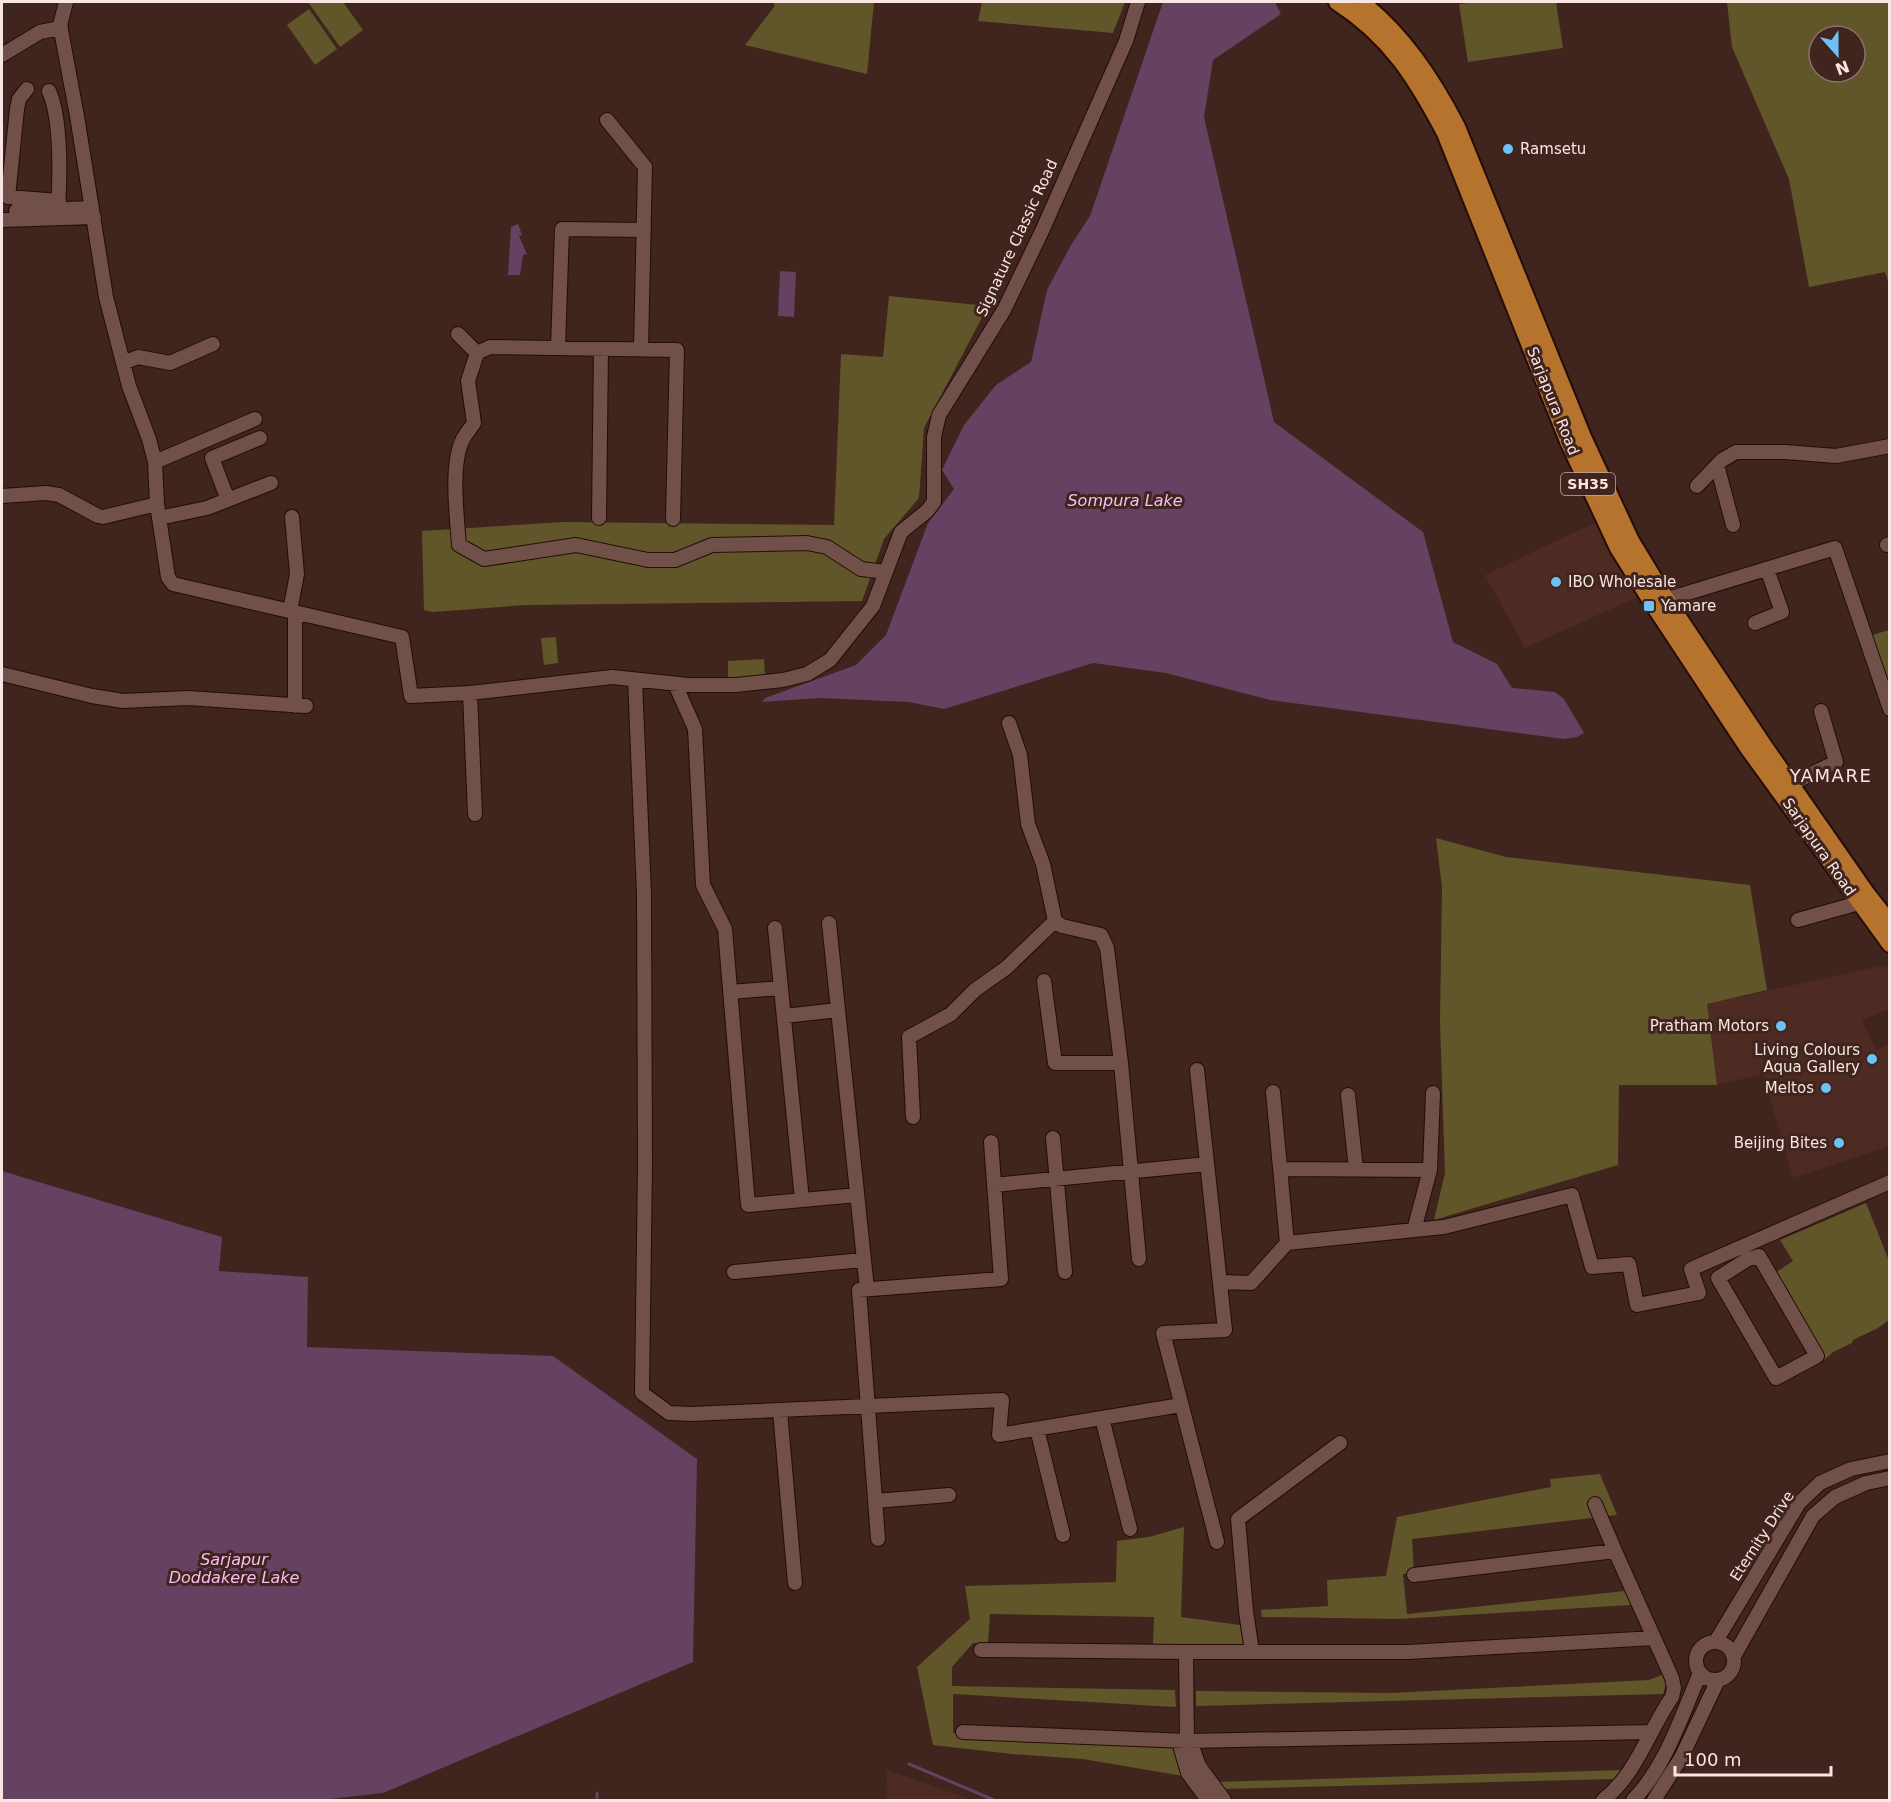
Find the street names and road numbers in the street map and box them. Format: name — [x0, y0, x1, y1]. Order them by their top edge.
street label: Signature Classic Road — [973, 157, 1061, 319]
street label: Sarjapura Road — [1523, 344, 1583, 458]
road number: SH35 — [1561, 473, 1615, 495]
street label: Sarjapura Road — [1779, 795, 1859, 899]
street label: Eternity Drive — [1726, 1488, 1798, 1584]

